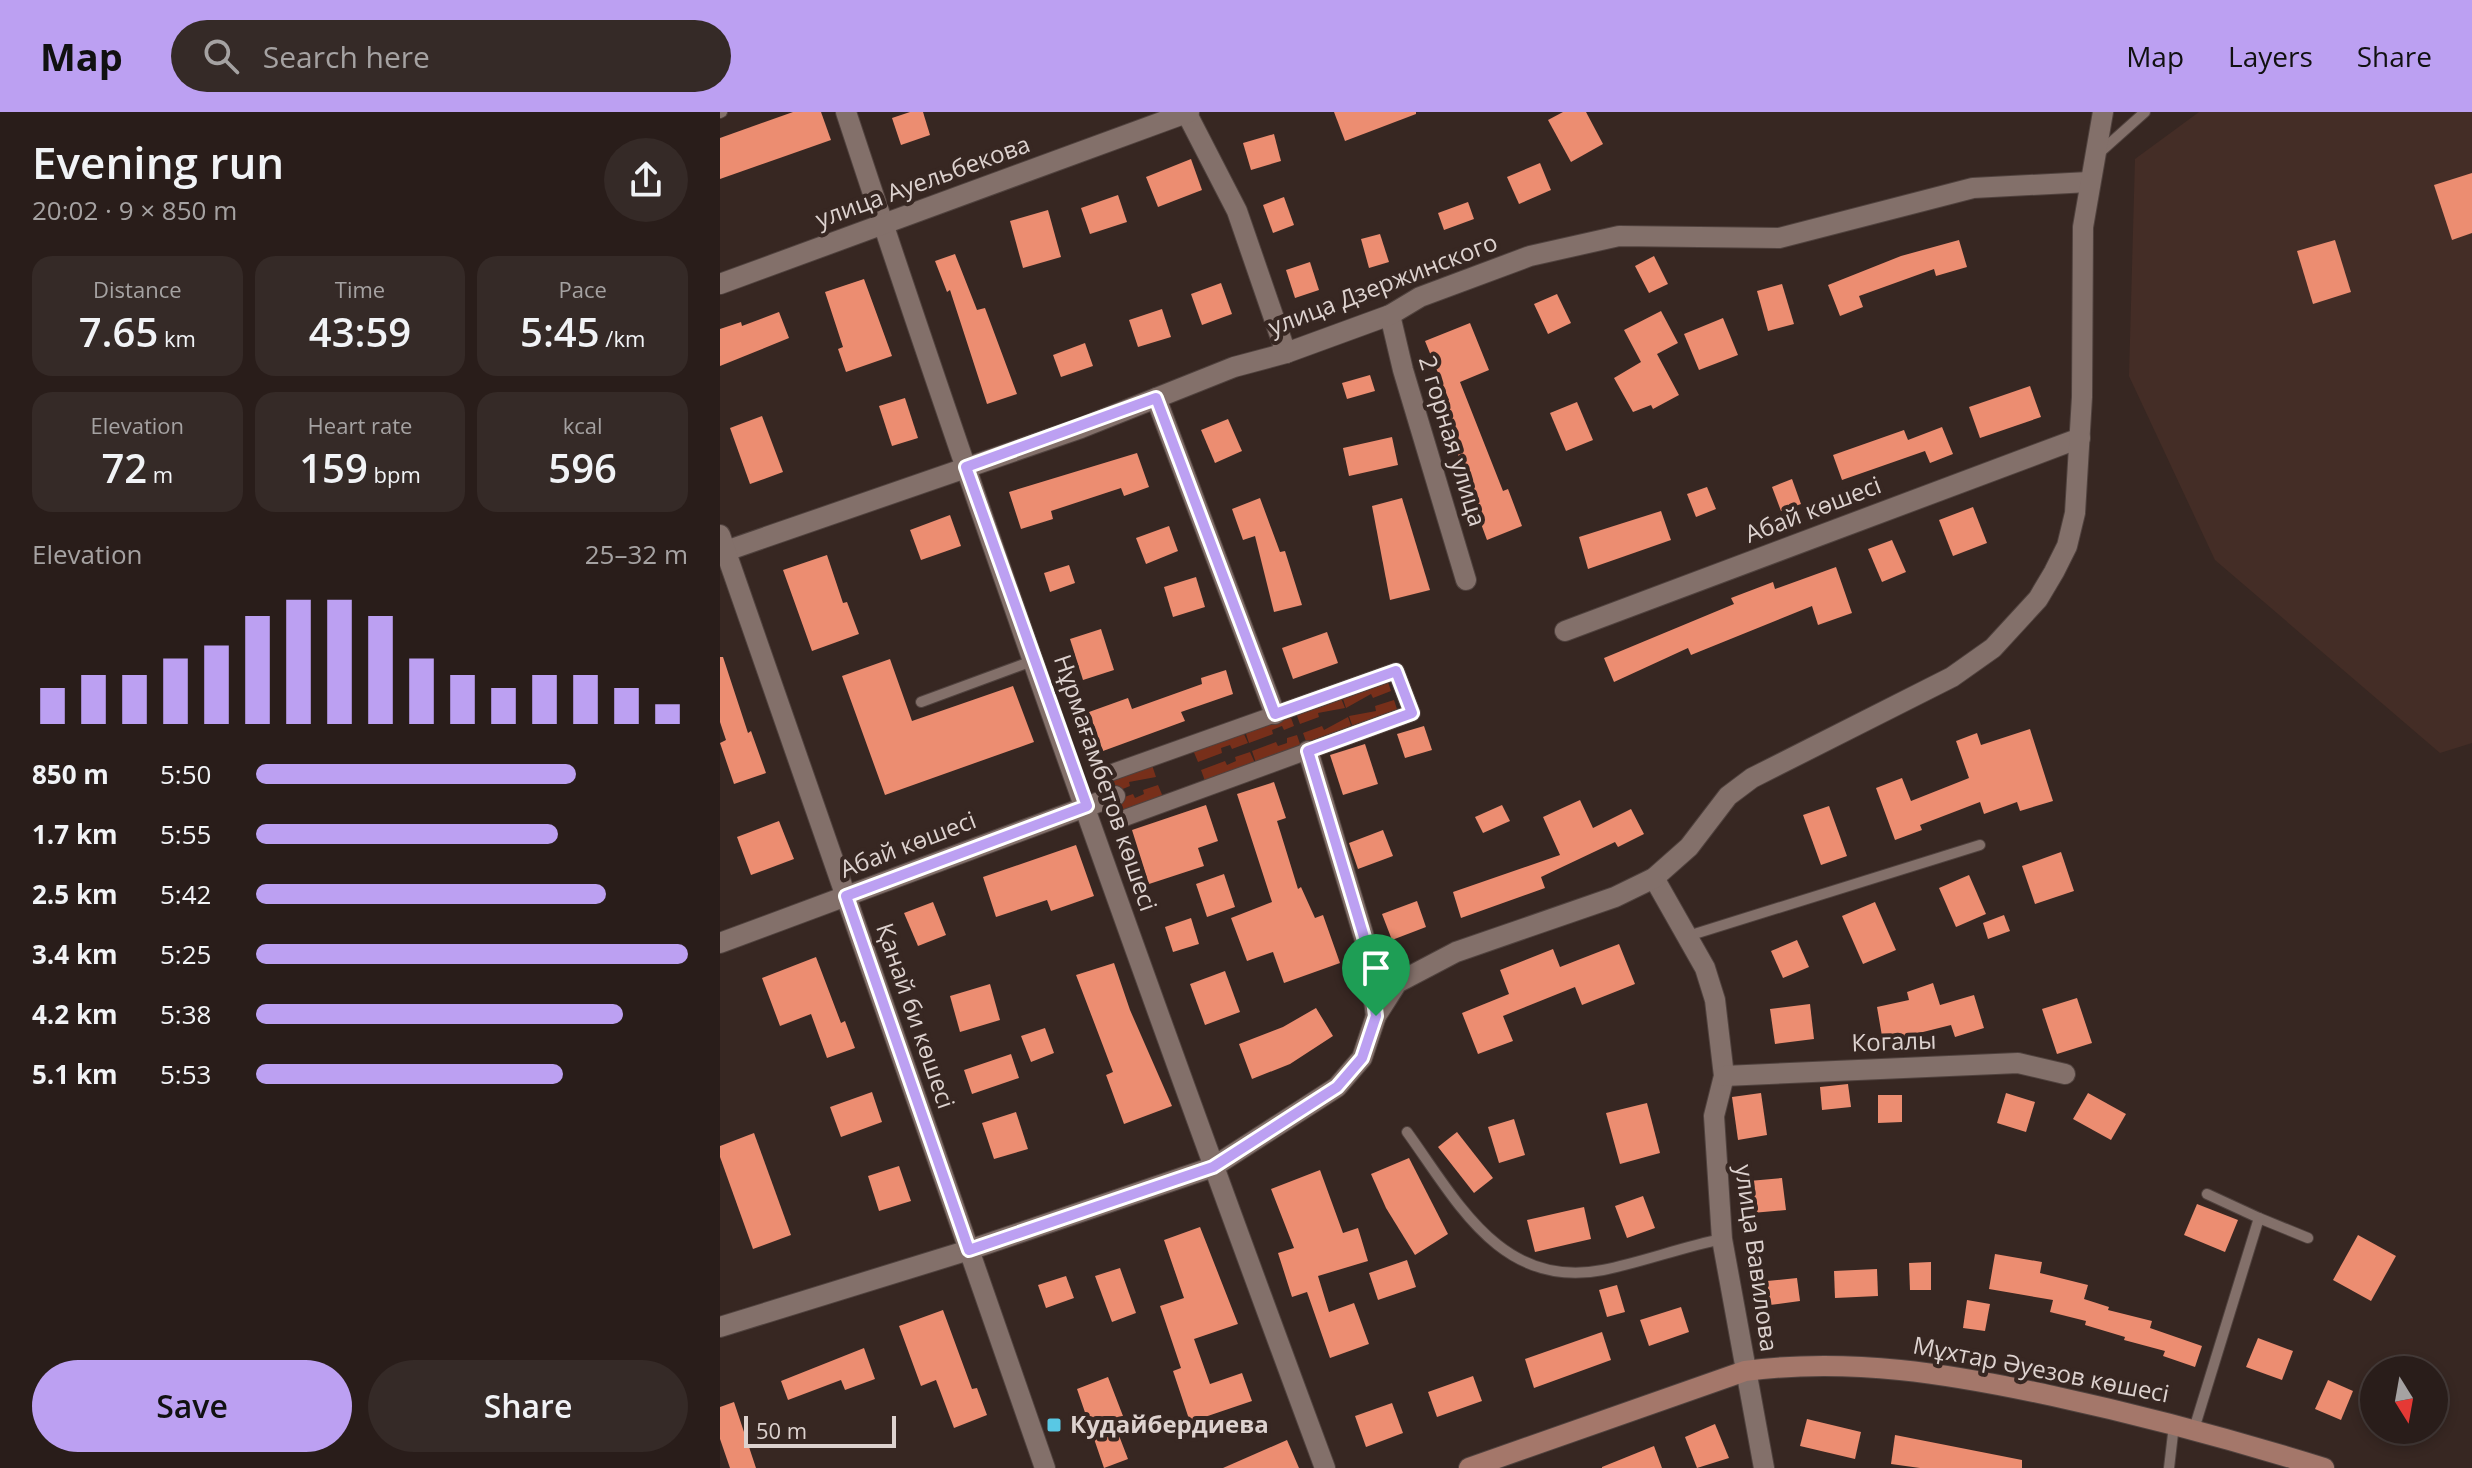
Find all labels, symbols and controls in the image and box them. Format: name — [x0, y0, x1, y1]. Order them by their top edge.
search box — [171, 20, 731, 92]
text: Map — [40, 30, 123, 82]
icon: search — [199, 34, 243, 78]
text: Search here — [263, 36, 430, 77]
text: Map — [2126, 37, 2184, 75]
text: Layers — [2228, 37, 2313, 75]
text: Share — [2357, 37, 2432, 75]
street label: улица Ауельбекова — [811, 126, 1034, 235]
text: Evening run — [32, 132, 284, 192]
button: share — [604, 138, 688, 222]
text: 20:02 · 9 × 850 m — [32, 192, 237, 228]
street label: улица Дзержинского — [1263, 225, 1502, 343]
text: Distance — [93, 274, 182, 304]
text: Time — [335, 274, 385, 304]
text: Pace — [558, 274, 607, 304]
text: 7.65 — [79, 304, 158, 359]
text: 43:59 — [309, 304, 411, 359]
text: 5:45 — [520, 304, 600, 359]
text: km — [158, 323, 196, 353]
text: /km — [600, 323, 645, 353]
street label: 2 горная улица — [1412, 351, 1495, 530]
text: Elevation — [91, 410, 184, 440]
text: Heart rate — [308, 410, 412, 440]
text: kcal — [563, 410, 603, 440]
text: 72 — [101, 440, 147, 495]
text: 159 — [299, 440, 368, 495]
text: 596 — [548, 440, 617, 495]
text: m — [147, 459, 173, 489]
text: bpm — [368, 459, 421, 489]
street label: Абай көшесі — [1740, 467, 1885, 550]
text: Elevation — [32, 536, 142, 572]
text: 25–32 m — [585, 536, 688, 572]
street label: Нұрмағамбетов көшесі — [1047, 650, 1166, 915]
text: 850 m — [32, 756, 109, 792]
text: 5:50 — [160, 756, 211, 792]
street label: Абай көшесі — [835, 802, 980, 885]
text: 1.7 km — [32, 816, 118, 852]
text: 5:55 — [160, 816, 211, 852]
text: 2.5 km — [32, 876, 118, 912]
text: 5:42 — [160, 876, 211, 912]
street label: Қанай би көшесі — [869, 918, 964, 1113]
pin — [1342, 934, 1410, 1016]
text: 3.4 km — [32, 936, 118, 972]
text: 5:25 — [160, 936, 211, 972]
icon: arrive — [1354, 946, 1398, 990]
text: 4.2 km — [32, 996, 118, 1032]
text: 5:38 — [160, 996, 211, 1032]
street label: Когалы — [1851, 1023, 1937, 1058]
text: 5.1 km — [32, 1056, 118, 1092]
text: 5:53 — [160, 1056, 211, 1092]
street label: улица Вавилова — [1728, 1162, 1787, 1354]
street label: Мұхтар Әуезов көшесі — [1910, 1328, 2172, 1410]
north arrow — [2360, 1356, 2448, 1444]
map controls — [2360, 1356, 2448, 1444]
button: Save — [32, 1360, 352, 1452]
button: Share — [368, 1360, 688, 1452]
place label: Кудайбердиева — [1070, 1407, 1269, 1440]
scale bar — [744, 1412, 896, 1448]
text: 50 m — [756, 1415, 807, 1445]
marker: Кудайбердиева — [1045, 1416, 1063, 1434]

